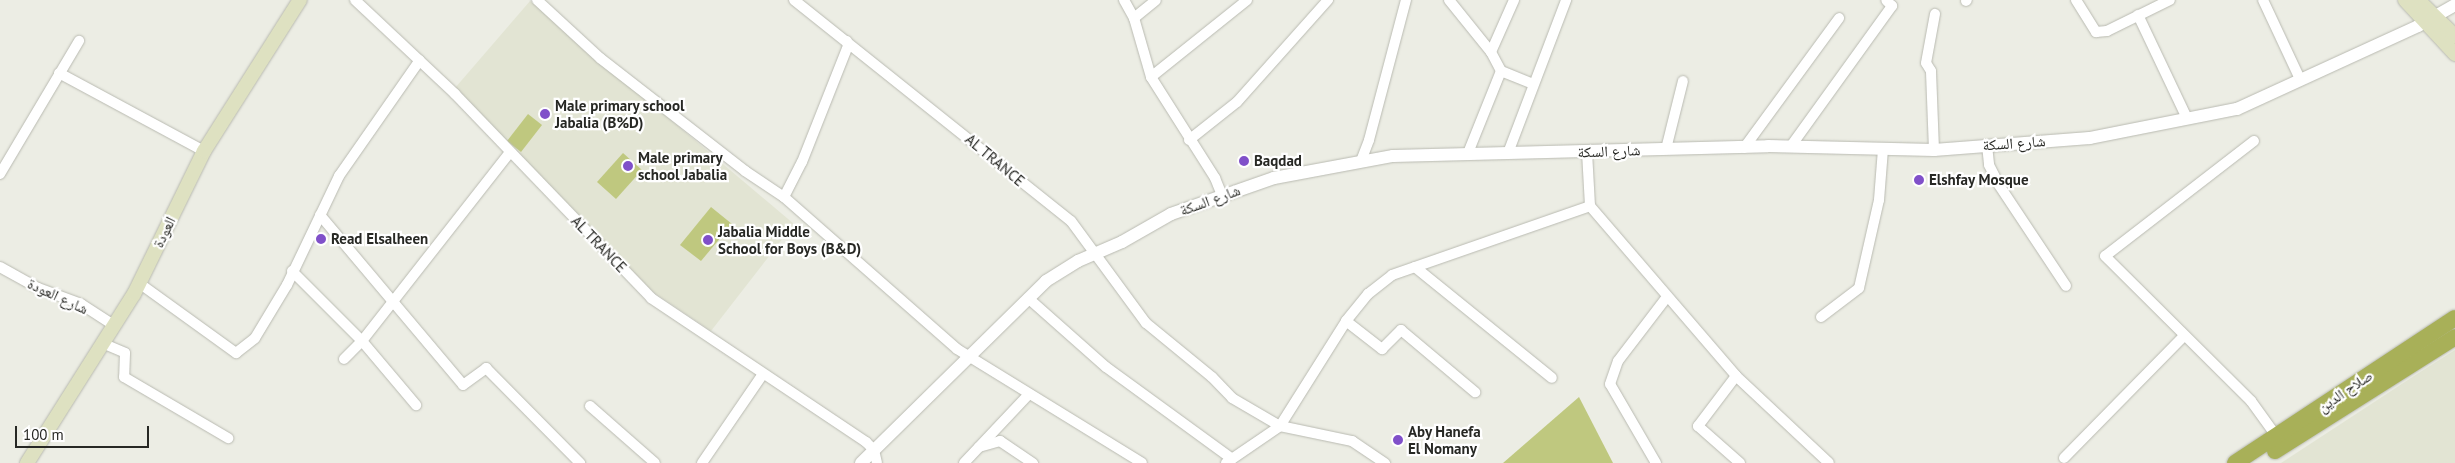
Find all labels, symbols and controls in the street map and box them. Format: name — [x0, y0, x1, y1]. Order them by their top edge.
place label: Male primary school Jabalia (B%D) — [555, 96, 685, 131]
marker: Male primary school Jabalia (B%D) — [539, 108, 551, 120]
street label: AL TRANCE — [961, 130, 1029, 190]
street label: شارع السكة — [1982, 132, 2046, 154]
street label: شارع السكة — [1577, 141, 1641, 161]
place label: Male primary school Jabalia — [638, 148, 727, 183]
place label: Baqdad — [1254, 152, 1302, 170]
marker: Baqdad — [1238, 155, 1250, 167]
marker: Male primary school Jabalia — [622, 160, 634, 172]
place label: Elshfay Mosque — [1929, 171, 2029, 189]
marker: Elshfay Mosque — [1913, 174, 1925, 186]
street label: شارع السكة — [1177, 181, 1243, 219]
street label: AL TRANCE — [567, 212, 631, 276]
street label: العودة — [149, 214, 179, 250]
place label: Jabalia Middle School for Boys (B&D) — [718, 222, 861, 257]
place label: Read Elsalheen — [331, 230, 428, 248]
marker: Read Elsalheen — [315, 233, 327, 245]
marker: Jabalia Middle School for Boys (B&D) — [702, 234, 714, 246]
street label: شارع العودة — [25, 274, 91, 318]
street label: صلاح الدين — [2314, 366, 2376, 416]
scale bar — [18, 416, 151, 448]
place label: Aby Hanefa El Nomany — [1408, 422, 1481, 457]
text: 100 m — [23, 425, 64, 444]
marker: Aby Hanefa El Nomany — [1392, 434, 1404, 446]

